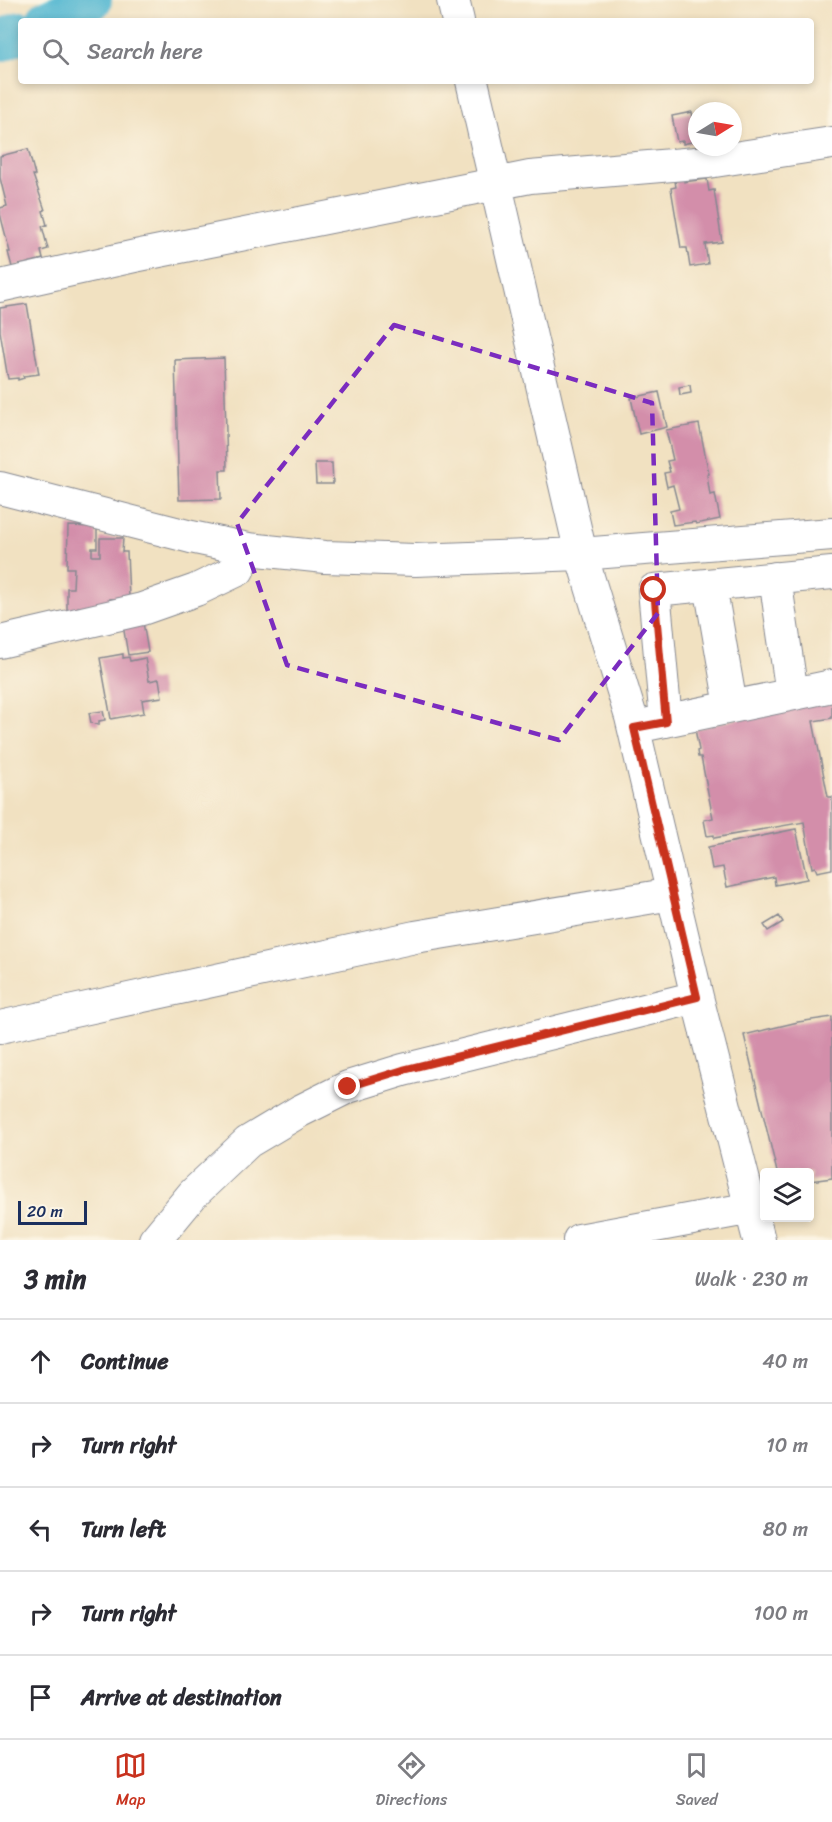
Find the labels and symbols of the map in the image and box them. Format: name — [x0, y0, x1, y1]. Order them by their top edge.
north arrow — [688, 102, 742, 156]
route start — [640, 576, 666, 602]
route end — [334, 1073, 360, 1099]
scale bar — [18, 1198, 87, 1226]

